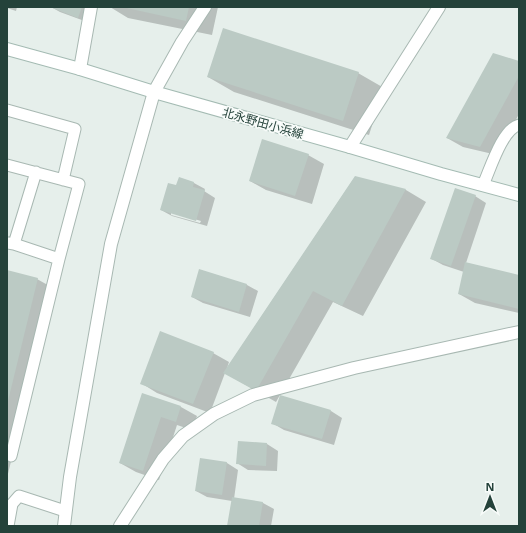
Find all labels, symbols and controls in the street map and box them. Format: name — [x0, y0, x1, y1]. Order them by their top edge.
street label: 北永野田小浜線 — [220, 103, 306, 143]
north arrow — [470, 477, 510, 517]
text: N — [486, 479, 494, 494]

